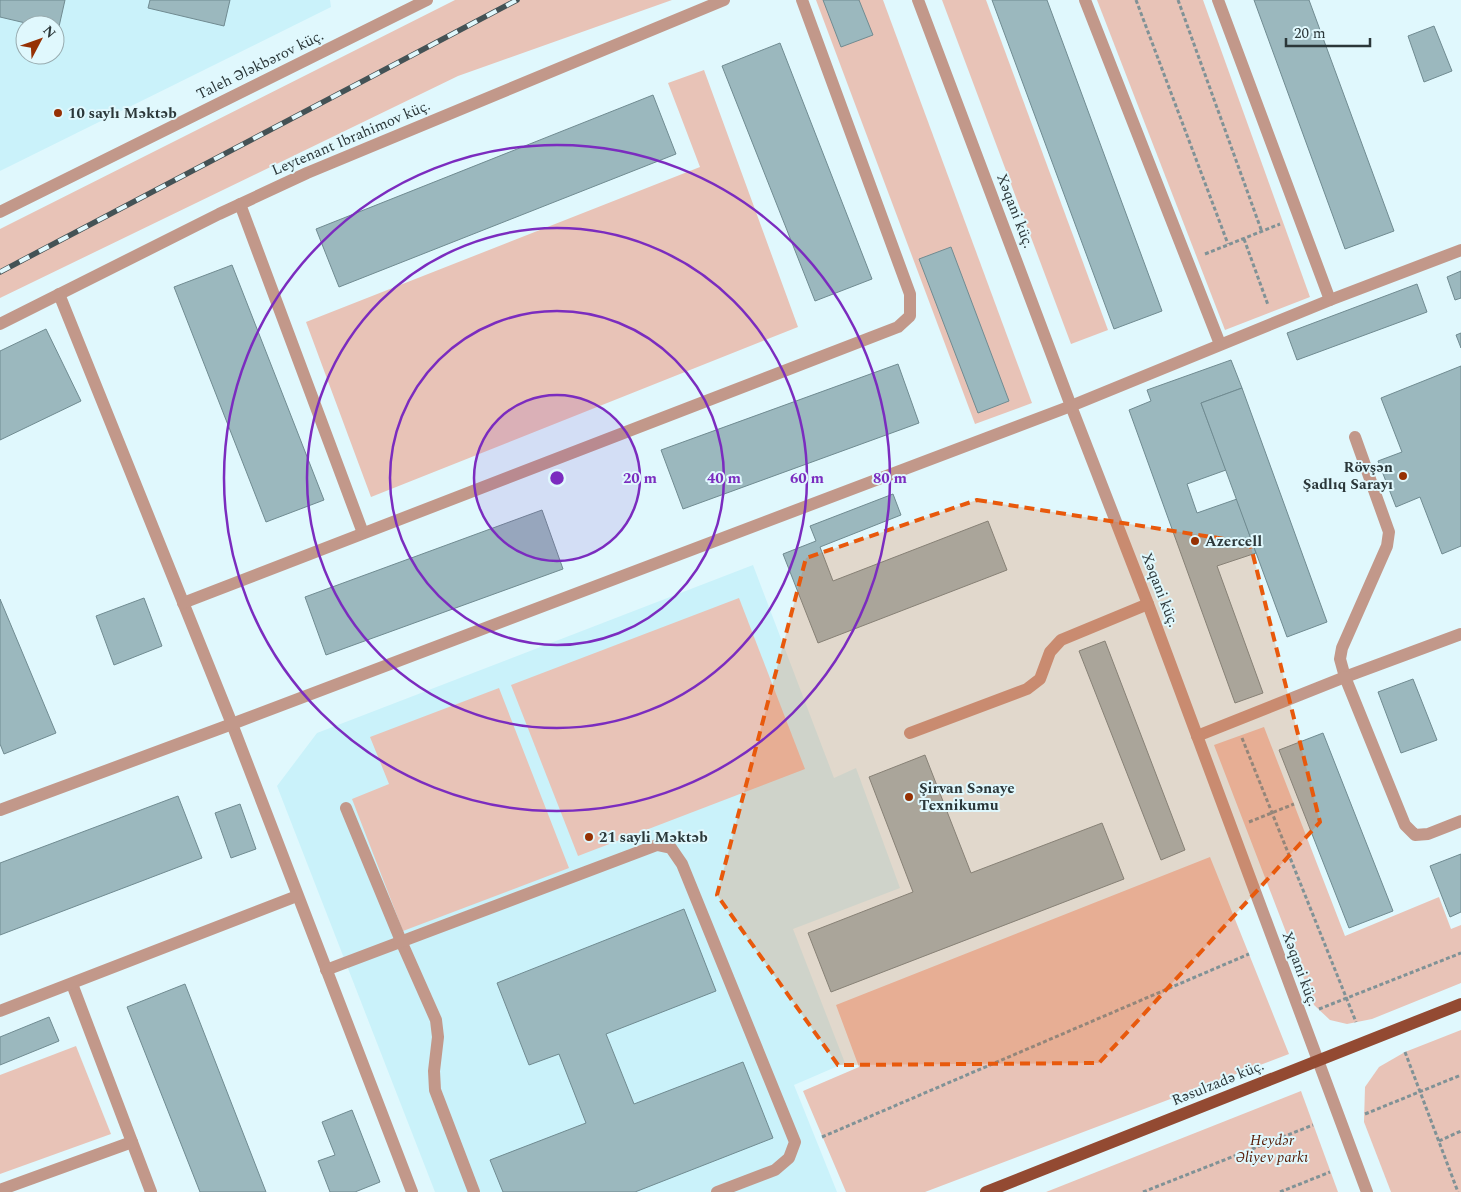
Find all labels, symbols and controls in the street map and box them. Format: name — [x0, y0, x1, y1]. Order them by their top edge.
north arrow — [15, 15, 65, 65]
scale bar — [1286, 15, 1370, 47]
text: N — [38, 21, 61, 43]
text: 20 m — [1294, 22, 1326, 45]
street label: Taleh Ələkbərov küç. — [192, 24, 328, 106]
street label: Leytenant Ibrahimov küç. — [268, 94, 434, 182]
place label: 10 saylı Məktəb — [68, 102, 177, 125]
marker: 10 saylı Məktəb — [52, 107, 64, 119]
street label: Xəqani küç. — [990, 170, 1040, 252]
place label: Rövşən Şadlıq Sarayı — [1303, 456, 1393, 496]
text: 20 m — [623, 467, 658, 490]
text: 40 m — [707, 467, 742, 490]
text: 60 m — [790, 467, 825, 490]
text: 80 m — [873, 467, 908, 490]
centre of rings — [548, 469, 566, 487]
marker: Rövşən Şadlıq Sarayı — [1397, 470, 1409, 482]
place label: Azercell — [1205, 530, 1262, 553]
marker: Azercell — [1189, 535, 1201, 547]
street label: Xəqani küç. — [1135, 549, 1185, 631]
place label: Şirvan Sənaye Texnikumu — [919, 777, 1015, 817]
marker: Şirvan Sənaye Texnikumu — [903, 791, 915, 803]
place label: 21 sayli Məktəb — [599, 826, 708, 849]
marker: 21 sayli Məktəb — [583, 831, 595, 843]
street label: Xəqani küç. — [1276, 928, 1324, 1010]
street label: Rəsulzadə küç. — [1168, 1054, 1268, 1112]
park label: Heydər Əliyev parkı — [1236, 1129, 1308, 1169]

